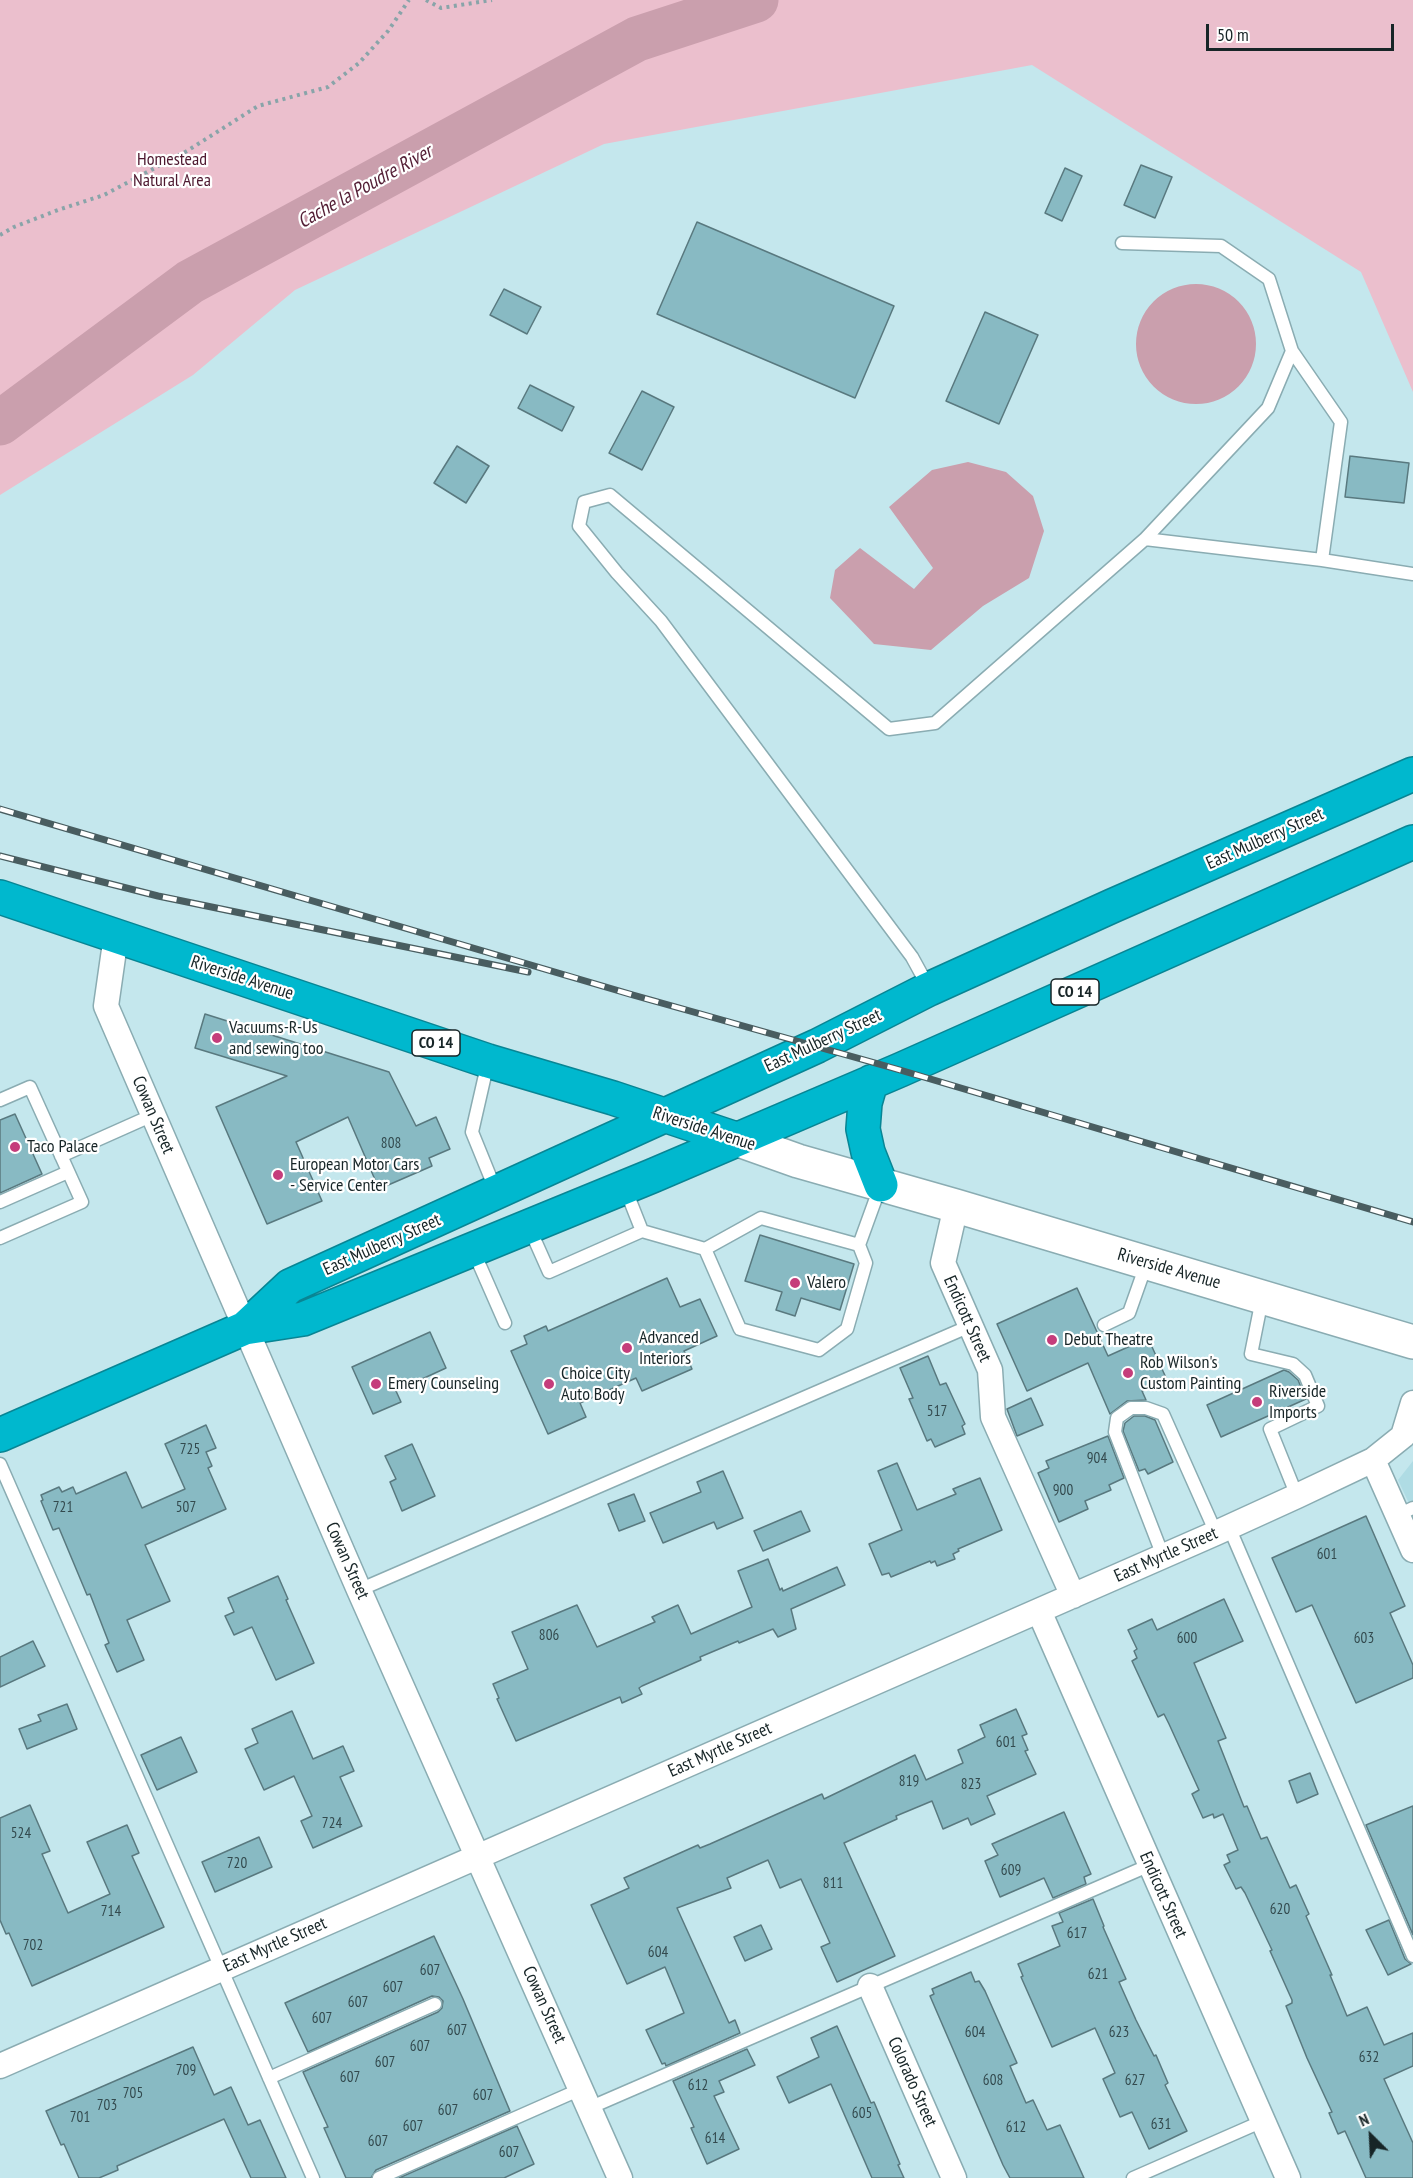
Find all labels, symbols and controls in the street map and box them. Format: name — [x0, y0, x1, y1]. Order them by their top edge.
scale bar — [1209, 12, 1396, 50]
text: 50 m — [1217, 23, 1249, 46]
water label: Cache la Poudre River — [294, 140, 436, 234]
park label: Homestead Natural Area — [133, 149, 211, 192]
street label: East Mulberry Street — [1203, 803, 1327, 875]
street label: Riverside Avenue — [188, 951, 296, 1005]
road number: CO 14 — [1051, 979, 1099, 1005]
street label: East Mulberry Street — [761, 1005, 885, 1077]
place label: Vacuums-R-Us and sewing too — [229, 1017, 323, 1060]
road number: CO 14 — [412, 1030, 460, 1056]
marker: Vacuums-R-Us and sewing too — [210, 1031, 224, 1045]
street label: Cowan Street — [127, 1073, 179, 1157]
street label: Riverside Avenue — [650, 1102, 758, 1156]
house number: 808 — [381, 1135, 401, 1153]
place label: Taco Palace — [27, 1136, 98, 1158]
marker: Taco Palace — [8, 1140, 22, 1154]
place label: European Motor Cars - Service Center — [290, 1154, 419, 1196]
marker: European Motor Cars - Service Center — [271, 1168, 285, 1182]
street label: East Mulberry Street — [320, 1209, 444, 1281]
street label: Riverside Avenue — [1115, 1244, 1223, 1294]
place label: Valero — [807, 1272, 846, 1294]
street label: Endicott Street — [938, 1273, 996, 1365]
marker: Valero — [788, 1276, 802, 1290]
place label: Advanced Interiors — [639, 1327, 699, 1370]
place label: Debut Theatre — [1064, 1329, 1153, 1351]
marker: Debut Theatre — [1045, 1333, 1059, 1347]
marker: Advanced Interiors — [620, 1341, 634, 1355]
place label: Rob Wilson's Custom Painting — [1140, 1352, 1241, 1394]
place label: Choice City Auto Body — [561, 1363, 630, 1406]
marker: Rob Wilson's Custom Painting — [1121, 1366, 1135, 1380]
place label: Emery Counseling — [388, 1373, 499, 1395]
marker: Emery Counseling — [369, 1377, 383, 1391]
marker: Choice City Auto Body — [542, 1377, 556, 1391]
place label: Riverside Imports — [1269, 1381, 1326, 1424]
marker: Riverside Imports — [1250, 1395, 1264, 1409]
house number: 517 — [927, 1403, 947, 1421]
house number: 725 — [180, 1441, 200, 1459]
house number: 904 — [1087, 1450, 1107, 1468]
house number: 900 — [1053, 1482, 1073, 1500]
house number: 721 — [53, 1499, 73, 1517]
house number: 507 — [176, 1499, 196, 1517]
street label: Cowan Street — [320, 1519, 374, 1603]
street label: East Myrtle Street — [1111, 1523, 1221, 1587]
house number: 601 — [1317, 1546, 1337, 1564]
house number: 806 — [539, 1627, 559, 1645]
house number: 600 — [1177, 1630, 1197, 1648]
house number: 603 — [1354, 1630, 1374, 1648]
street label: East Myrtle Street — [665, 1718, 775, 1782]
house number: 601 — [996, 1734, 1016, 1752]
house number: 819 — [899, 1773, 919, 1791]
house number: 823 — [961, 1776, 981, 1794]
house number: 724 — [322, 1815, 342, 1833]
house number: 524 — [11, 1825, 31, 1843]
street label: Endicott Street — [1134, 1849, 1192, 1941]
house number: 720 — [227, 1855, 247, 1873]
house number: 609 — [1001, 1862, 1021, 1880]
house number: 811 — [823, 1875, 843, 1893]
house number: 620 — [1270, 1901, 1290, 1919]
house number: 714 — [101, 1903, 121, 1921]
street label: East Myrtle Street — [220, 1913, 330, 1977]
house number: 617 — [1067, 1925, 1087, 1943]
house number: 702 — [23, 1937, 43, 1955]
house number: 604 — [648, 1944, 668, 1962]
house number: 607 — [420, 1962, 440, 1980]
street label: Cowan Street — [517, 1963, 571, 2047]
house number: 621 — [1088, 1966, 1108, 1984]
house number: 607 — [383, 1979, 403, 1997]
house number: 607 — [348, 1994, 368, 2012]
house number: 607 — [312, 2010, 332, 2028]
house number: 607 — [447, 2022, 467, 2040]
house number: 604 — [965, 2024, 985, 2042]
house number: 623 — [1109, 2024, 1129, 2042]
street label: Colorado Street — [883, 2034, 941, 2130]
house number: 607 — [410, 2038, 430, 2056]
house number: 632 — [1359, 2049, 1379, 2067]
house number: 607 — [375, 2054, 395, 2072]
house number: 709 — [176, 2062, 196, 2080]
house number: 607 — [340, 2069, 360, 2087]
house number: 608 — [983, 2072, 1003, 2090]
house number: 627 — [1125, 2072, 1145, 2090]
house number: 612 — [688, 2077, 708, 2095]
house number: 705 — [123, 2085, 143, 2103]
house number: 607 — [473, 2087, 493, 2105]
house number: 703 — [97, 2097, 117, 2115]
house number: 607 — [438, 2102, 458, 2120]
house number: 605 — [852, 2105, 872, 2123]
north arrow — [1341, 2106, 1401, 2166]
house number: 701 — [70, 2109, 90, 2127]
text: N — [1356, 2109, 1372, 2130]
house number: 631 — [1151, 2116, 1171, 2134]
house number: 607 — [403, 2118, 423, 2136]
house number: 612 — [1006, 2119, 1026, 2137]
house number: 614 — [705, 2130, 725, 2148]
house number: 607 — [368, 2133, 388, 2151]
house number: 607 — [499, 2144, 519, 2162]

